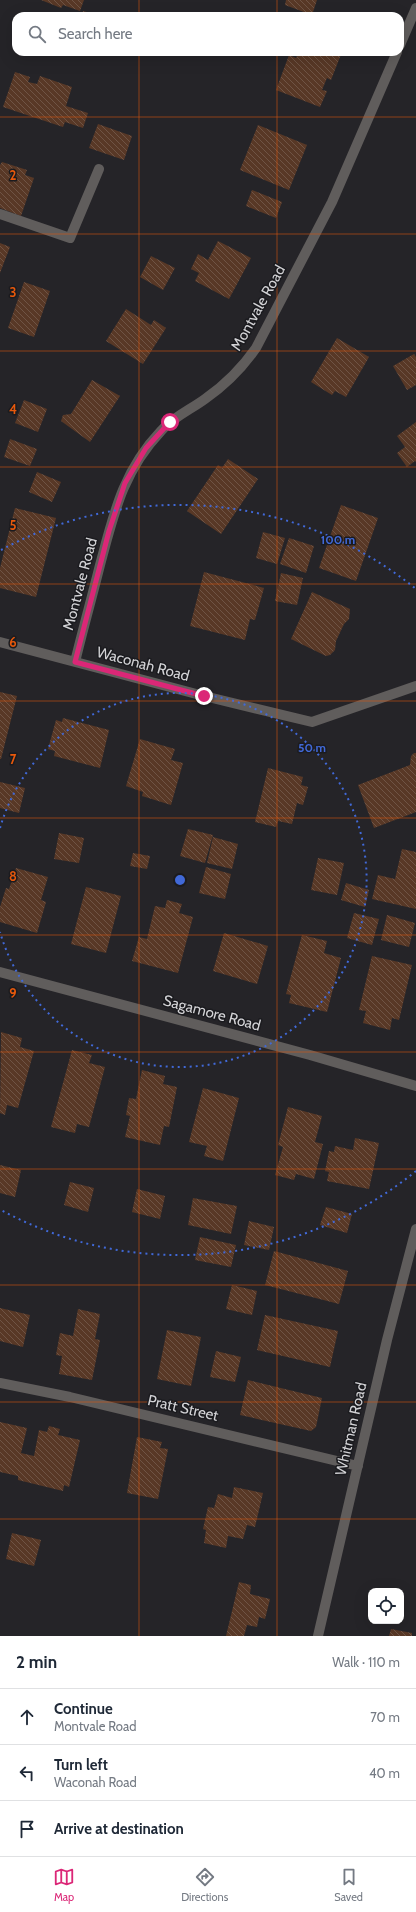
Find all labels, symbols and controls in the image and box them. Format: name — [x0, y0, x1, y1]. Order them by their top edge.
search box — [12, 12, 404, 56]
icon: search — [26, 23, 48, 45]
text: Search here — [58, 25, 133, 43]
text: 2 — [10, 167, 17, 183]
street label: Montvale Road — [227, 262, 289, 354]
text: 3 — [9, 284, 17, 300]
text: 4 — [9, 401, 17, 417]
route start — [161, 413, 179, 431]
text: 5 — [10, 517, 17, 533]
text: 100 m — [321, 532, 355, 547]
street label: Montvale Road — [59, 536, 101, 632]
text: 6 — [9, 634, 17, 650]
street label: Waconah Road — [95, 643, 191, 685]
route end — [195, 687, 213, 705]
text: 50 m — [298, 740, 326, 755]
text: 7 — [10, 751, 17, 767]
text: 8 — [9, 868, 17, 884]
centre of rings — [173, 873, 187, 887]
text: 9 — [9, 985, 17, 1001]
street label: Sagamore Road — [161, 991, 263, 1035]
street label: Whitman Road — [332, 1381, 370, 1477]
street label: Pratt Street — [146, 1391, 220, 1425]
map controls — [368, 1588, 404, 1624]
button: locate — [368, 1588, 404, 1624]
text: 2 min — [16, 1652, 57, 1672]
text: Walk · 110 m — [332, 1654, 400, 1670]
text: Continue — [54, 1700, 113, 1718]
icon: ahead — [16, 1706, 38, 1728]
text: 70 m — [370, 1709, 400, 1725]
text: Montvale Road — [54, 1718, 136, 1734]
text: Turn left — [54, 1756, 108, 1774]
icon: left — [16, 1762, 38, 1784]
text: 40 m — [369, 1765, 400, 1781]
text: Waconah Road — [54, 1774, 137, 1790]
icon: arrive — [16, 1818, 38, 1840]
text: Arrive at destination — [54, 1820, 184, 1838]
tab: Map — [53, 1866, 75, 1904]
tab: Directions — [181, 1866, 228, 1904]
tab: Saved — [334, 1866, 363, 1904]

